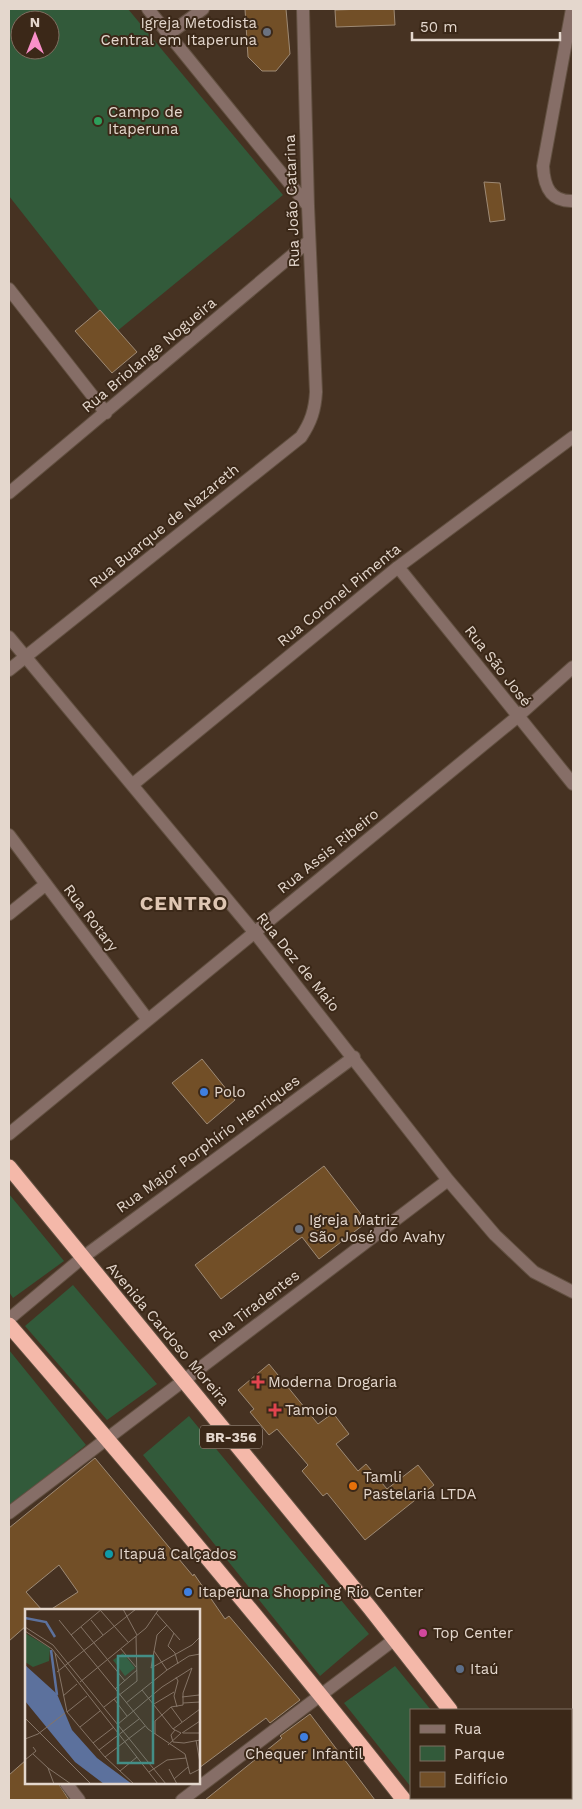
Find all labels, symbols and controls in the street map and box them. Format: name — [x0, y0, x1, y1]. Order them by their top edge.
north arrow — [10, 10, 60, 60]
scale bar — [412, 10, 560, 42]
text: N — [30, 14, 40, 30]
place label: Igreja Metodista Central em Itaperuna — [101, 14, 258, 49]
text: 50 m — [420, 18, 457, 36]
marker: Igreja Metodista Central em Itaperuna — [261, 26, 273, 38]
place label: Campo de Itaperuna — [108, 103, 183, 138]
marker: Campo de Itaperuna — [92, 115, 104, 127]
street label: Rua João Catarina — [281, 134, 303, 268]
street label: Rua Briolange Nogueira — [78, 293, 220, 416]
street label: Rua Buarque de Nazareth — [86, 460, 242, 592]
street label: Rua Coronel Pimenta — [274, 539, 405, 650]
street label: Rua São José — [461, 622, 535, 710]
street label: Rua Assis Ribeiro — [274, 805, 382, 897]
street label: Rua Rotary — [60, 881, 122, 955]
district label: CENTRO — [140, 891, 228, 915]
street label: Rua Dez de Maio — [253, 909, 343, 1015]
street label: Rua Major Porphírio Henriques — [113, 1071, 303, 1217]
place label: Polo — [214, 1083, 246, 1101]
marker: Polo — [198, 1086, 210, 1098]
place label: Igreja Matriz São José do Avahy — [309, 1211, 445, 1246]
marker: Igreja Matriz São José do Avahy — [293, 1223, 305, 1235]
street label: Avenida Cardoso Moreira — [103, 1259, 234, 1410]
street label: Rua Tiradentes — [205, 1266, 303, 1346]
place label: Moderna Drogaria — [268, 1373, 398, 1391]
marker: Moderna Drogaria — [252, 1376, 264, 1388]
place label: Tamoio — [285, 1401, 337, 1419]
marker: Tamoio — [269, 1404, 281, 1416]
road number: BR-356 — [200, 1425, 262, 1448]
place label: Tamli Pastelaria LTDA — [363, 1468, 477, 1503]
marker: Tamli Pastelaria LTDA — [347, 1480, 359, 1492]
place label: Itapuã Calçados — [119, 1545, 237, 1563]
marker: Itapuã Calçados — [103, 1548, 115, 1560]
place label: Itaperuna Shopping Rio Center — [198, 1583, 423, 1601]
marker: Itaperuna Shopping Rio Center — [182, 1586, 194, 1598]
inset map — [25, 1609, 200, 1784]
place label: Top Center — [433, 1624, 513, 1642]
marker: Top Center — [417, 1627, 429, 1639]
place label: Itaú — [470, 1660, 498, 1678]
marker: Itaú — [454, 1663, 466, 1675]
legend — [410, 1709, 572, 1799]
text: Rua — [454, 1720, 482, 1738]
marker: Chequer Infantil — [298, 1731, 310, 1743]
place label: Chequer Infantil — [245, 1745, 363, 1763]
text: Parque — [454, 1745, 505, 1763]
text: Edifício — [454, 1770, 508, 1788]

